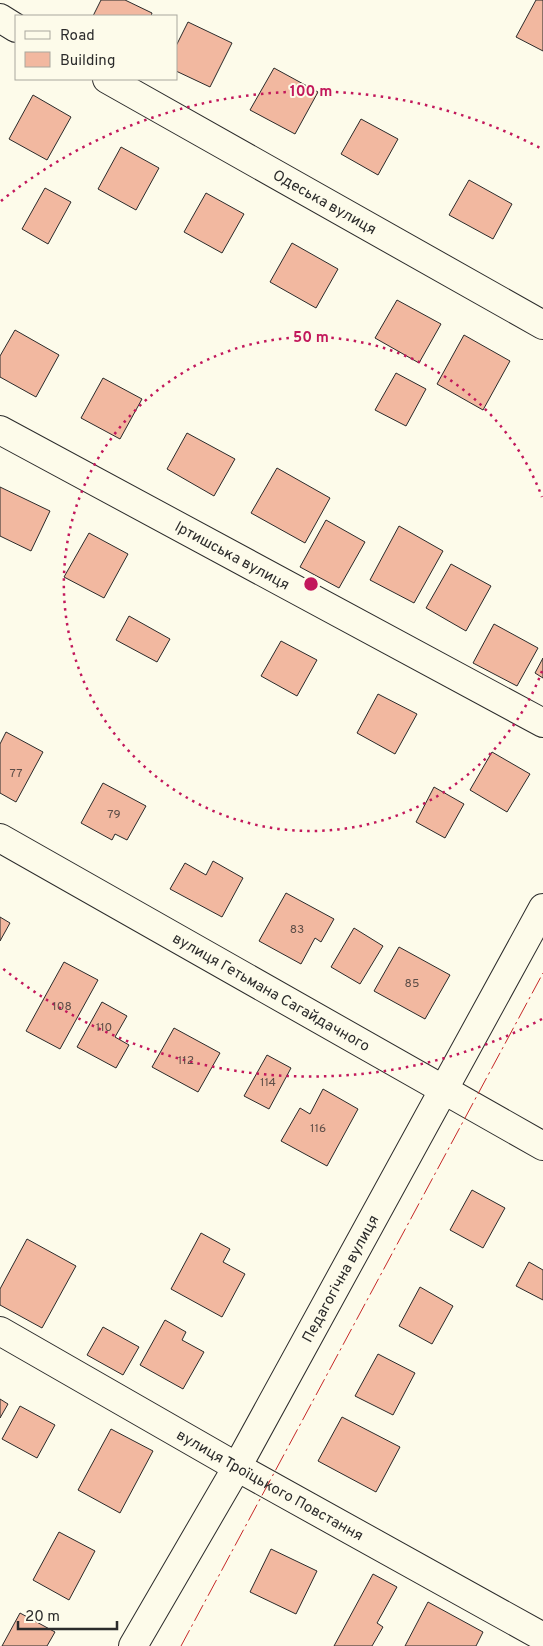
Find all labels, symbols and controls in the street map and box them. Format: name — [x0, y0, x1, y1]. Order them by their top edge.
legend — [15, 15, 178, 80]
text: Road — [60, 27, 95, 46]
text: Building — [60, 52, 115, 71]
text: 100 m — [290, 83, 332, 102]
street label: Одеська вулиця — [269, 166, 379, 240]
text: 50 m — [293, 329, 329, 348]
street label: Іртишська вулиця — [171, 518, 292, 595]
centre of rings — [302, 575, 320, 593]
house number: 77 — [10, 766, 22, 782]
house number: 79 — [107, 807, 121, 823]
house number: 83 — [290, 922, 304, 938]
street label: вулиця Гетьмана Сагайдачного — [169, 930, 373, 1057]
house number: 85 — [405, 976, 419, 992]
house number: 108 — [52, 999, 72, 1015]
house number: 110 — [96, 1020, 112, 1036]
house number: 112 — [178, 1053, 194, 1069]
house number: 114 — [260, 1075, 276, 1091]
house number: 116 — [310, 1121, 326, 1137]
street label: Педагогічна вулиця — [299, 1212, 384, 1346]
street label: вулиця Троїцького Повстання — [173, 1426, 366, 1546]
scale bar — [18, 1598, 116, 1630]
text: 20 m — [25, 1608, 60, 1627]

